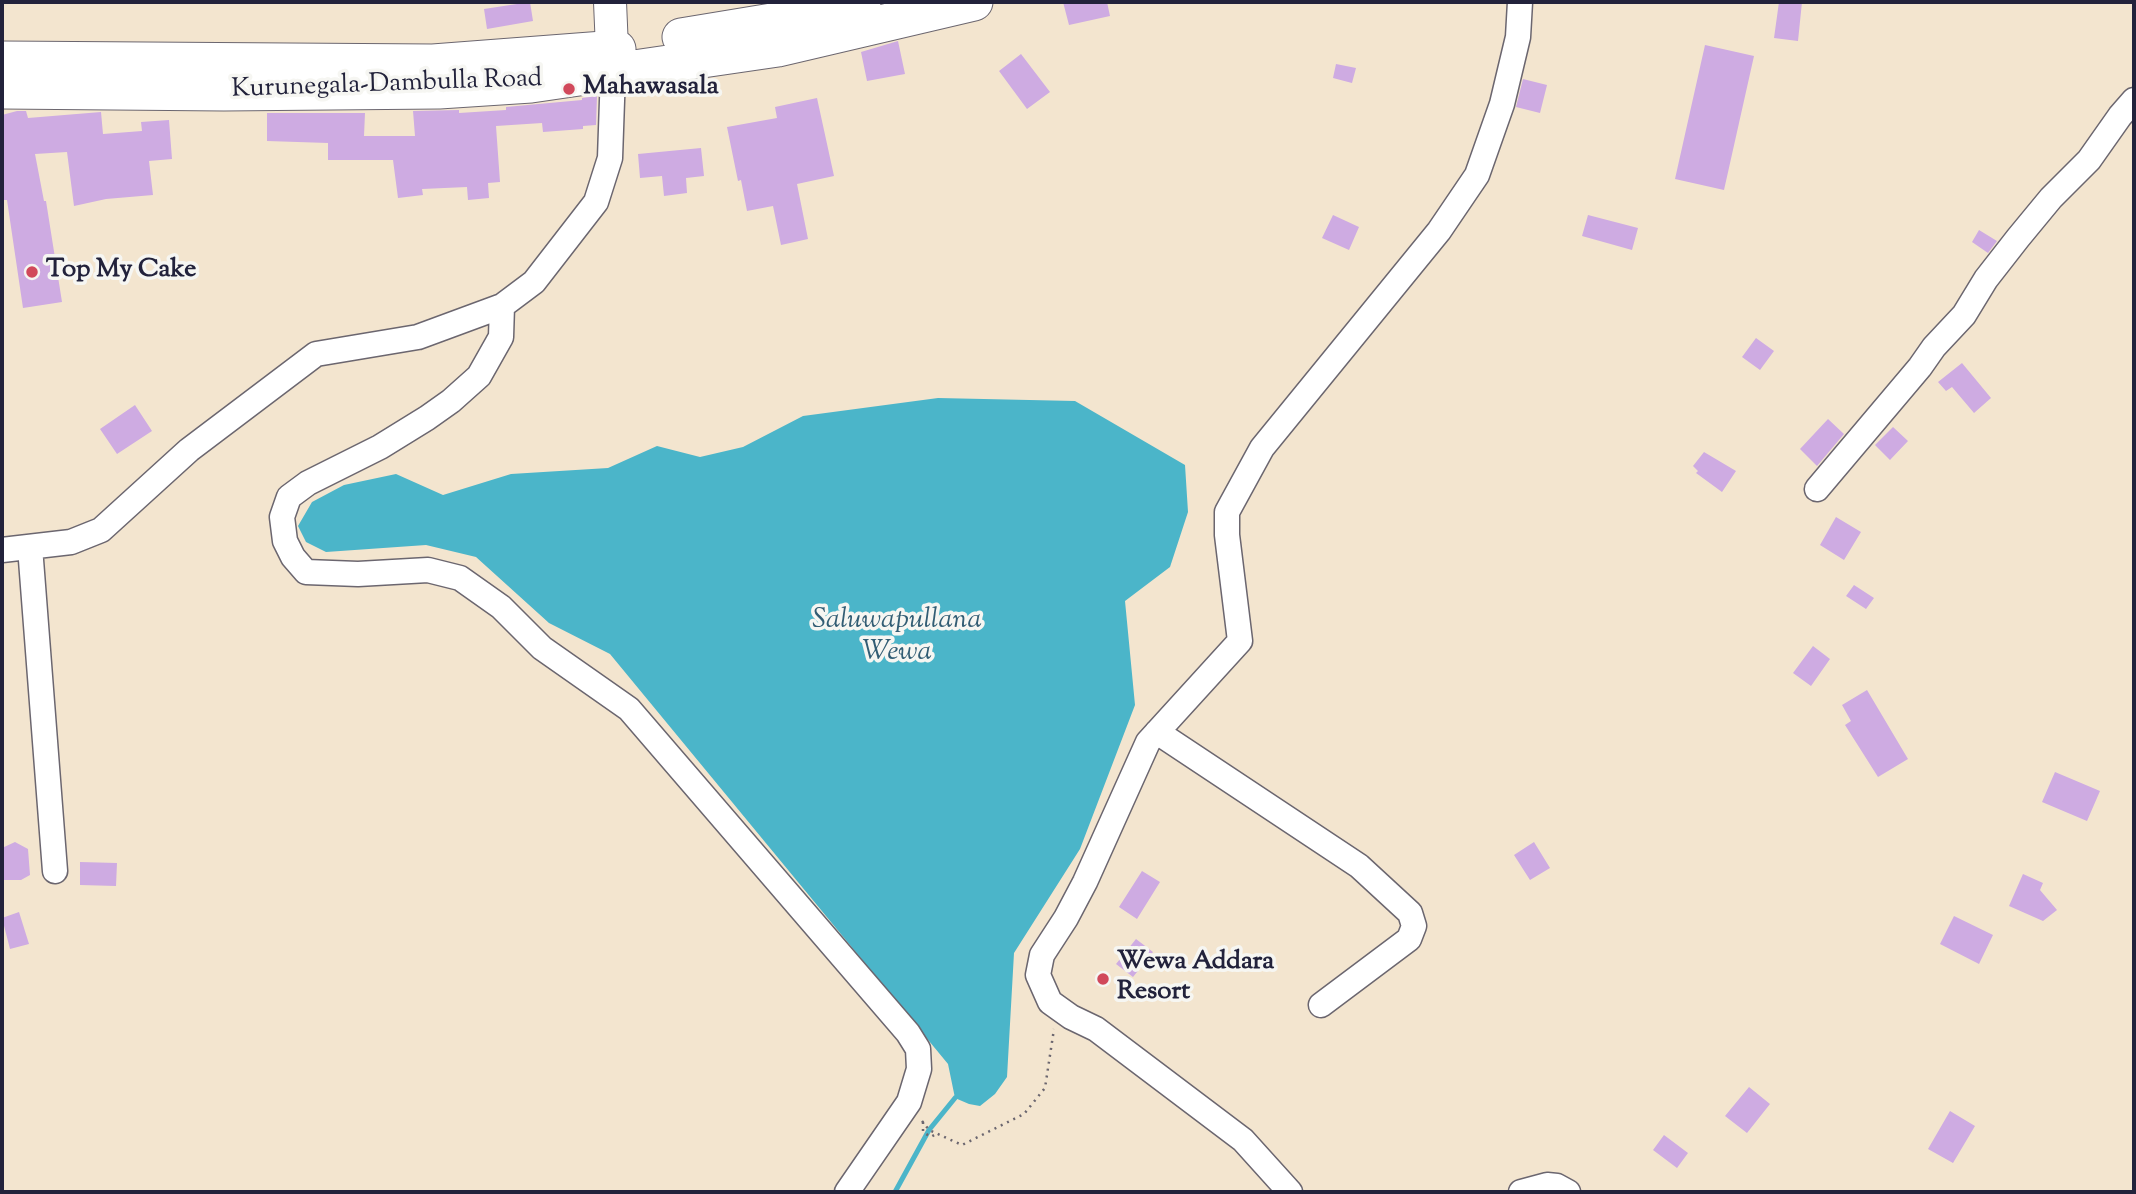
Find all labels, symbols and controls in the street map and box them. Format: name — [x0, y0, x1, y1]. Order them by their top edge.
street label: Kurunegala-Dambulla Road — [231, 65, 543, 107]
place label: Mahawasala — [583, 73, 719, 105]
marker: Mahawasala — [561, 81, 577, 97]
place label: Top My Cake — [46, 256, 196, 288]
marker: Top My Cake — [24, 264, 40, 280]
water label: Saluwapullana Wewa — [812, 605, 982, 671]
place label: Wewa Addara Resort — [1117, 948, 1274, 1010]
marker: Wewa Addara Resort — [1095, 971, 1111, 987]

